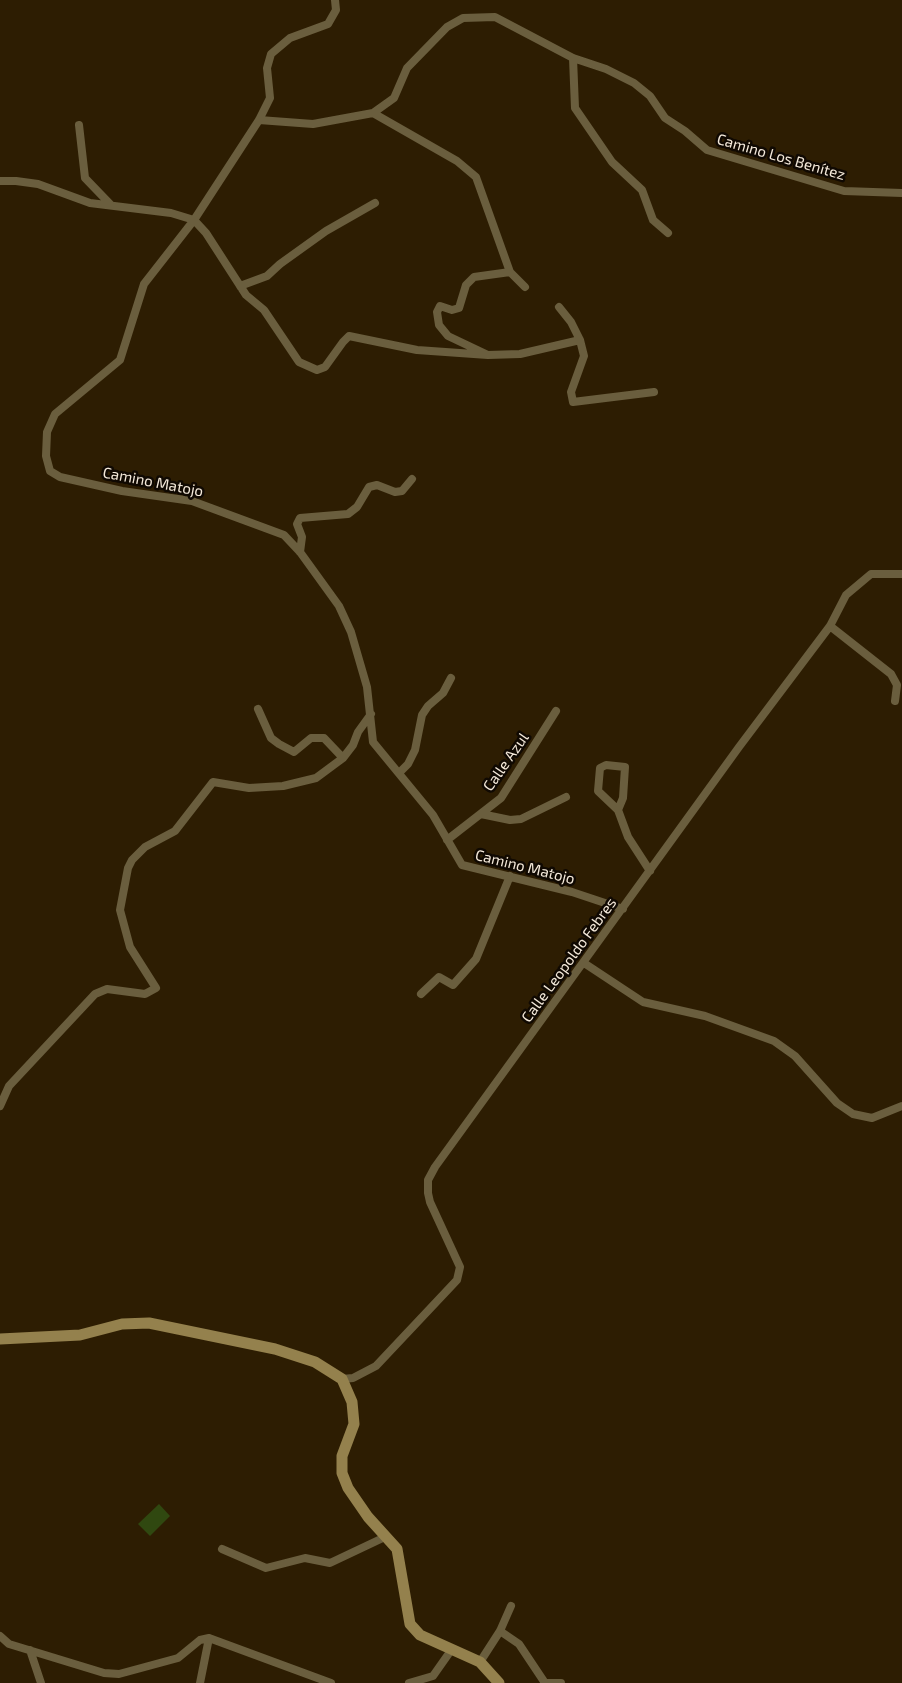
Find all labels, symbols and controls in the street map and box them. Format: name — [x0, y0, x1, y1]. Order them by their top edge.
street label: Camino Los Benítez — [715, 130, 847, 184]
street label: Camino Matojo — [101, 463, 205, 501]
street label: Calle Azul — [479, 729, 533, 795]
street label: Camino Matojo — [473, 846, 577, 888]
street label: Calle Leopoldo Febres — [518, 894, 620, 1026]

